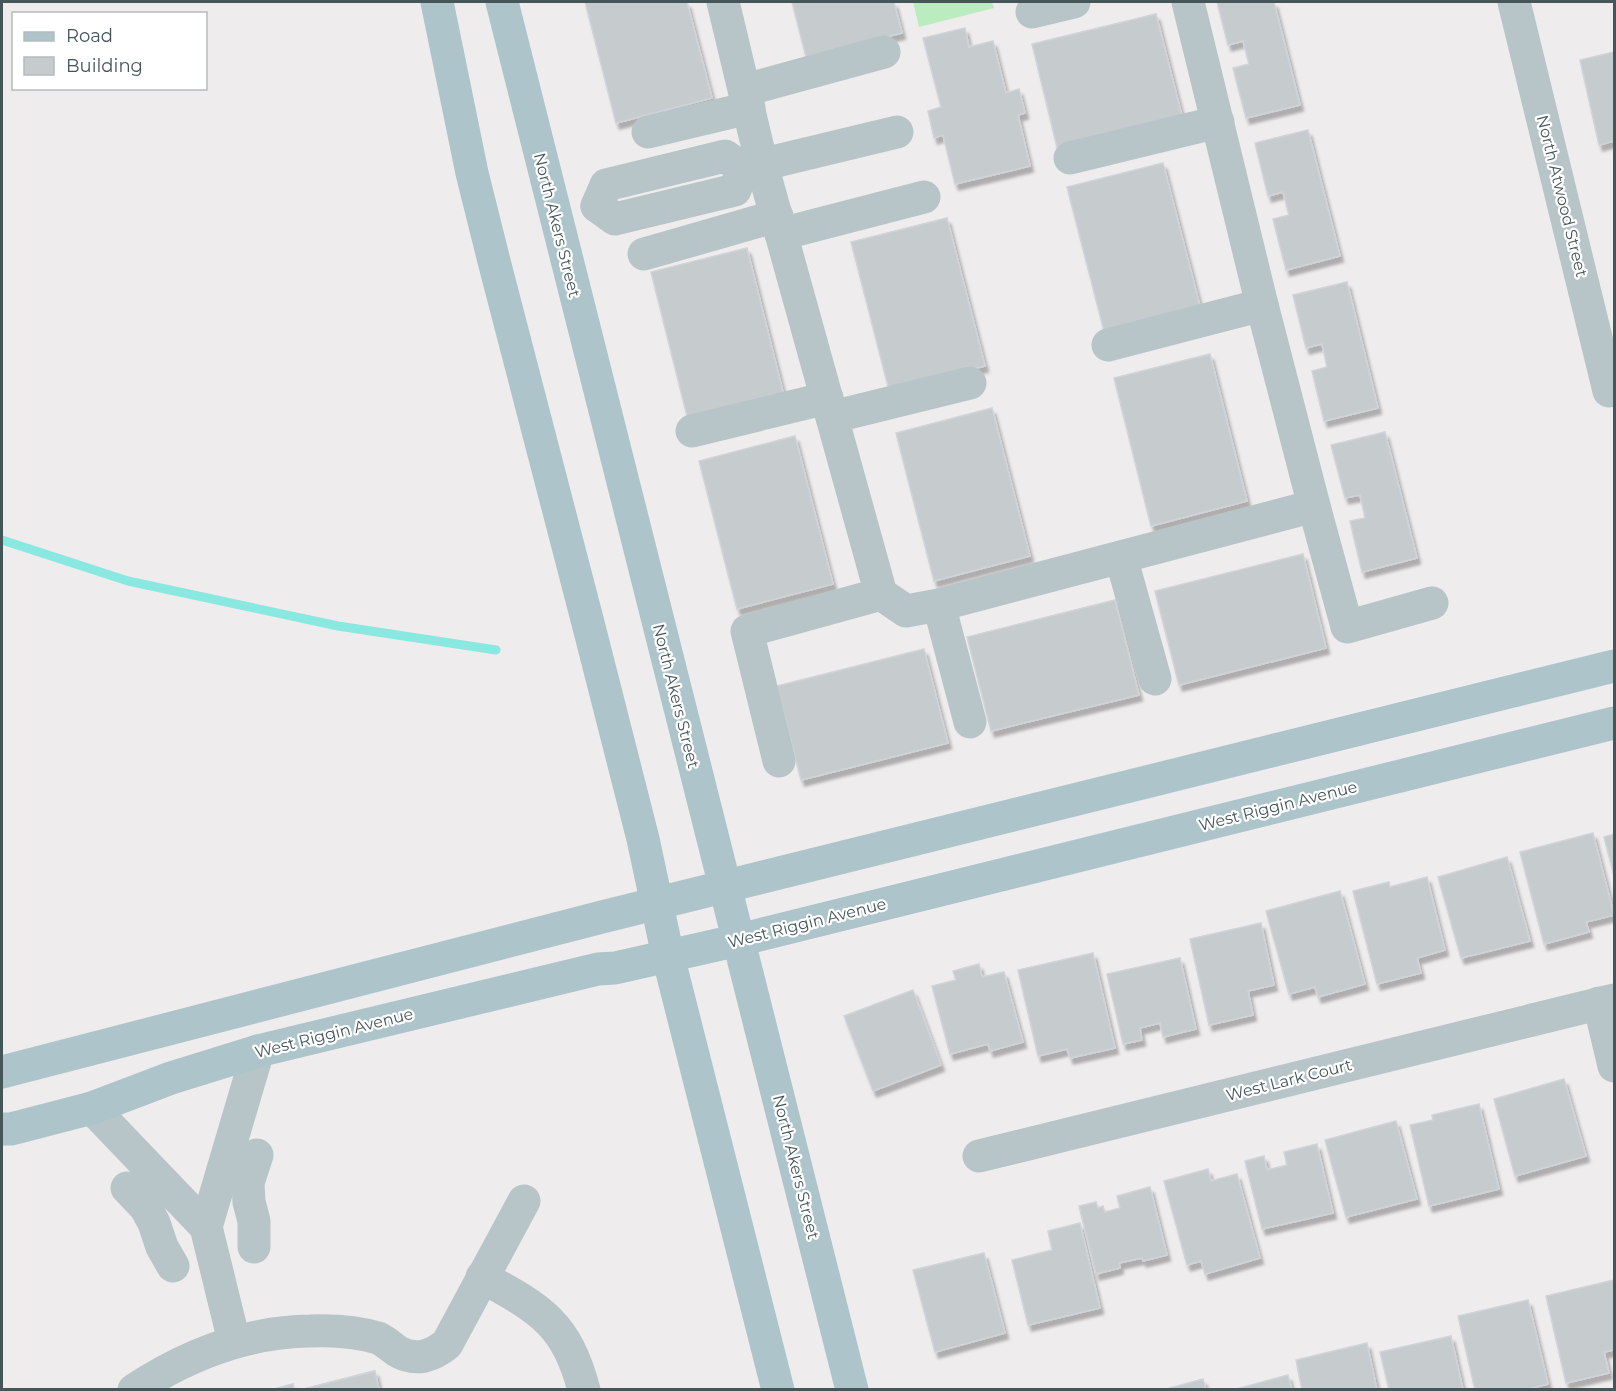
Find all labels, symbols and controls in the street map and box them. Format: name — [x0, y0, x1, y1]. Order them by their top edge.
legend — [12, 12, 207, 90]
text: Road — [66, 25, 113, 47]
text: Building — [66, 55, 143, 77]
street label: North Atwood Street — [1533, 113, 1591, 279]
street label: North Akers Street — [530, 151, 584, 300]
street label: North Akers Street — [649, 622, 703, 771]
street label: West Riggin Avenue — [1197, 777, 1359, 835]
street label: West Riggin Avenue — [726, 894, 888, 952]
street label: West Riggin Avenue — [253, 1004, 415, 1062]
street label: West Lark Court — [1224, 1055, 1354, 1105]
street label: North Akers Street — [769, 1093, 823, 1242]

